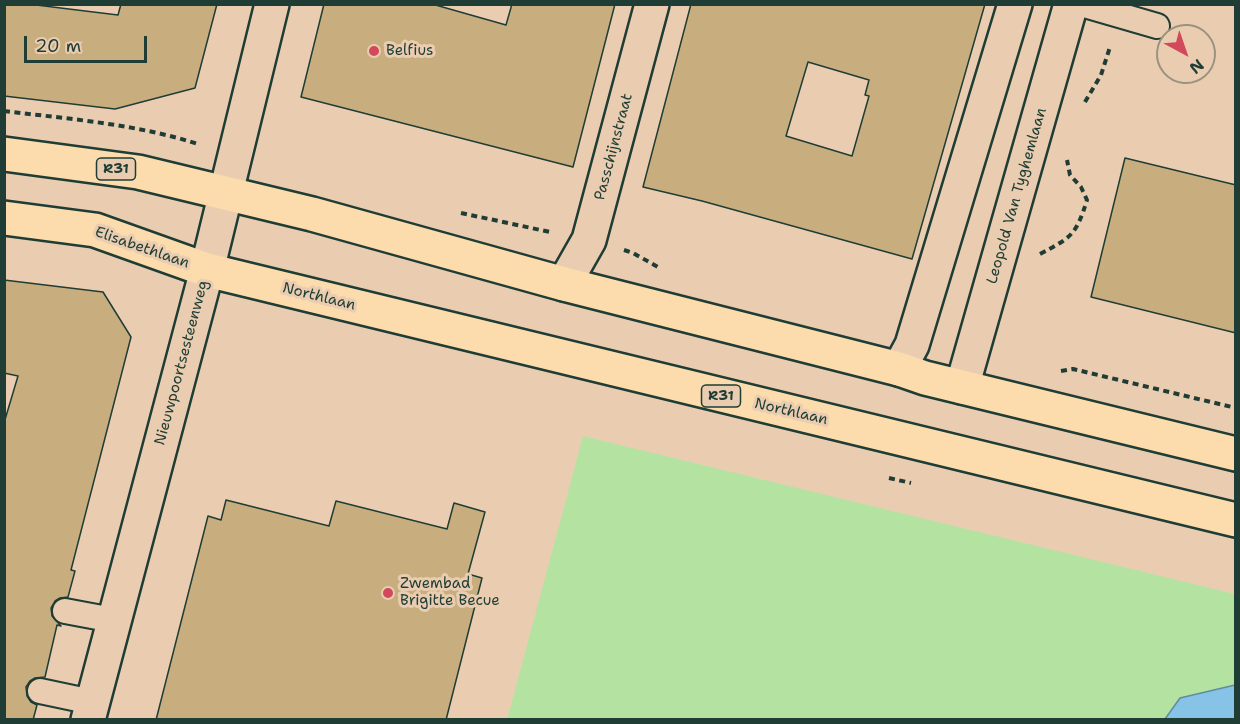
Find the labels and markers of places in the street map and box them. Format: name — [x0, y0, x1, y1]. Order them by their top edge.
place label: Belfius — [386, 42, 433, 60]
marker: Belfius — [367, 44, 381, 58]
place label: Zwembad Brigitte Becue — [400, 575, 500, 610]
marker: Zwembad Brigitte Becue — [381, 586, 395, 600]

